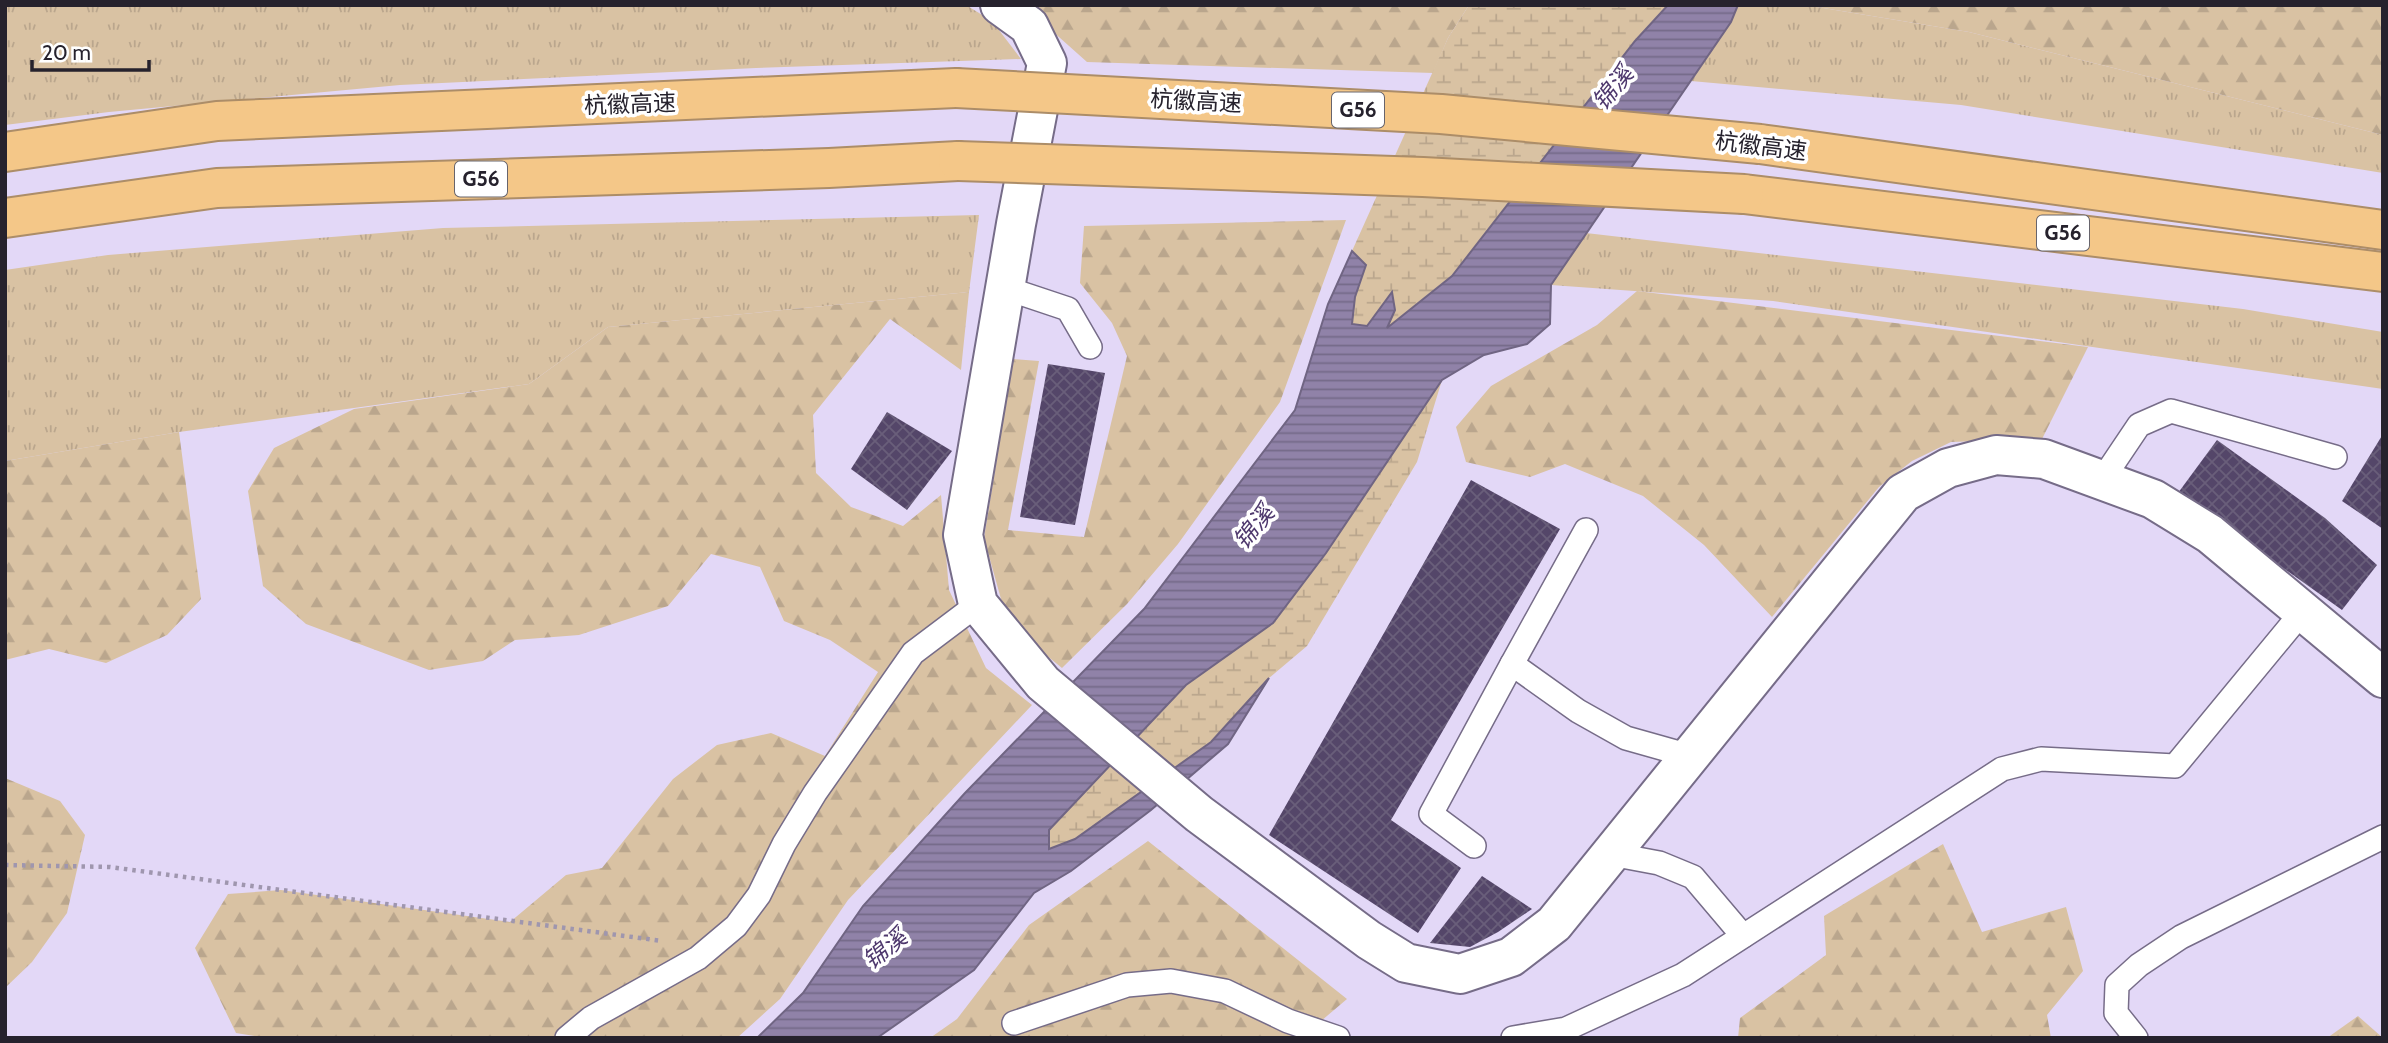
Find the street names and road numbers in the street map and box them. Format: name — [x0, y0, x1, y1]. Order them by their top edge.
street label: 杭徽高速 — [1149, 85, 1243, 117]
street label: 杭徽高速 — [584, 88, 676, 120]
road number: G56 — [1332, 92, 1384, 128]
street label: 杭徽高速 — [1714, 126, 1808, 166]
road number: G56 — [455, 162, 507, 196]
road number: G56 — [2037, 216, 2089, 250]

